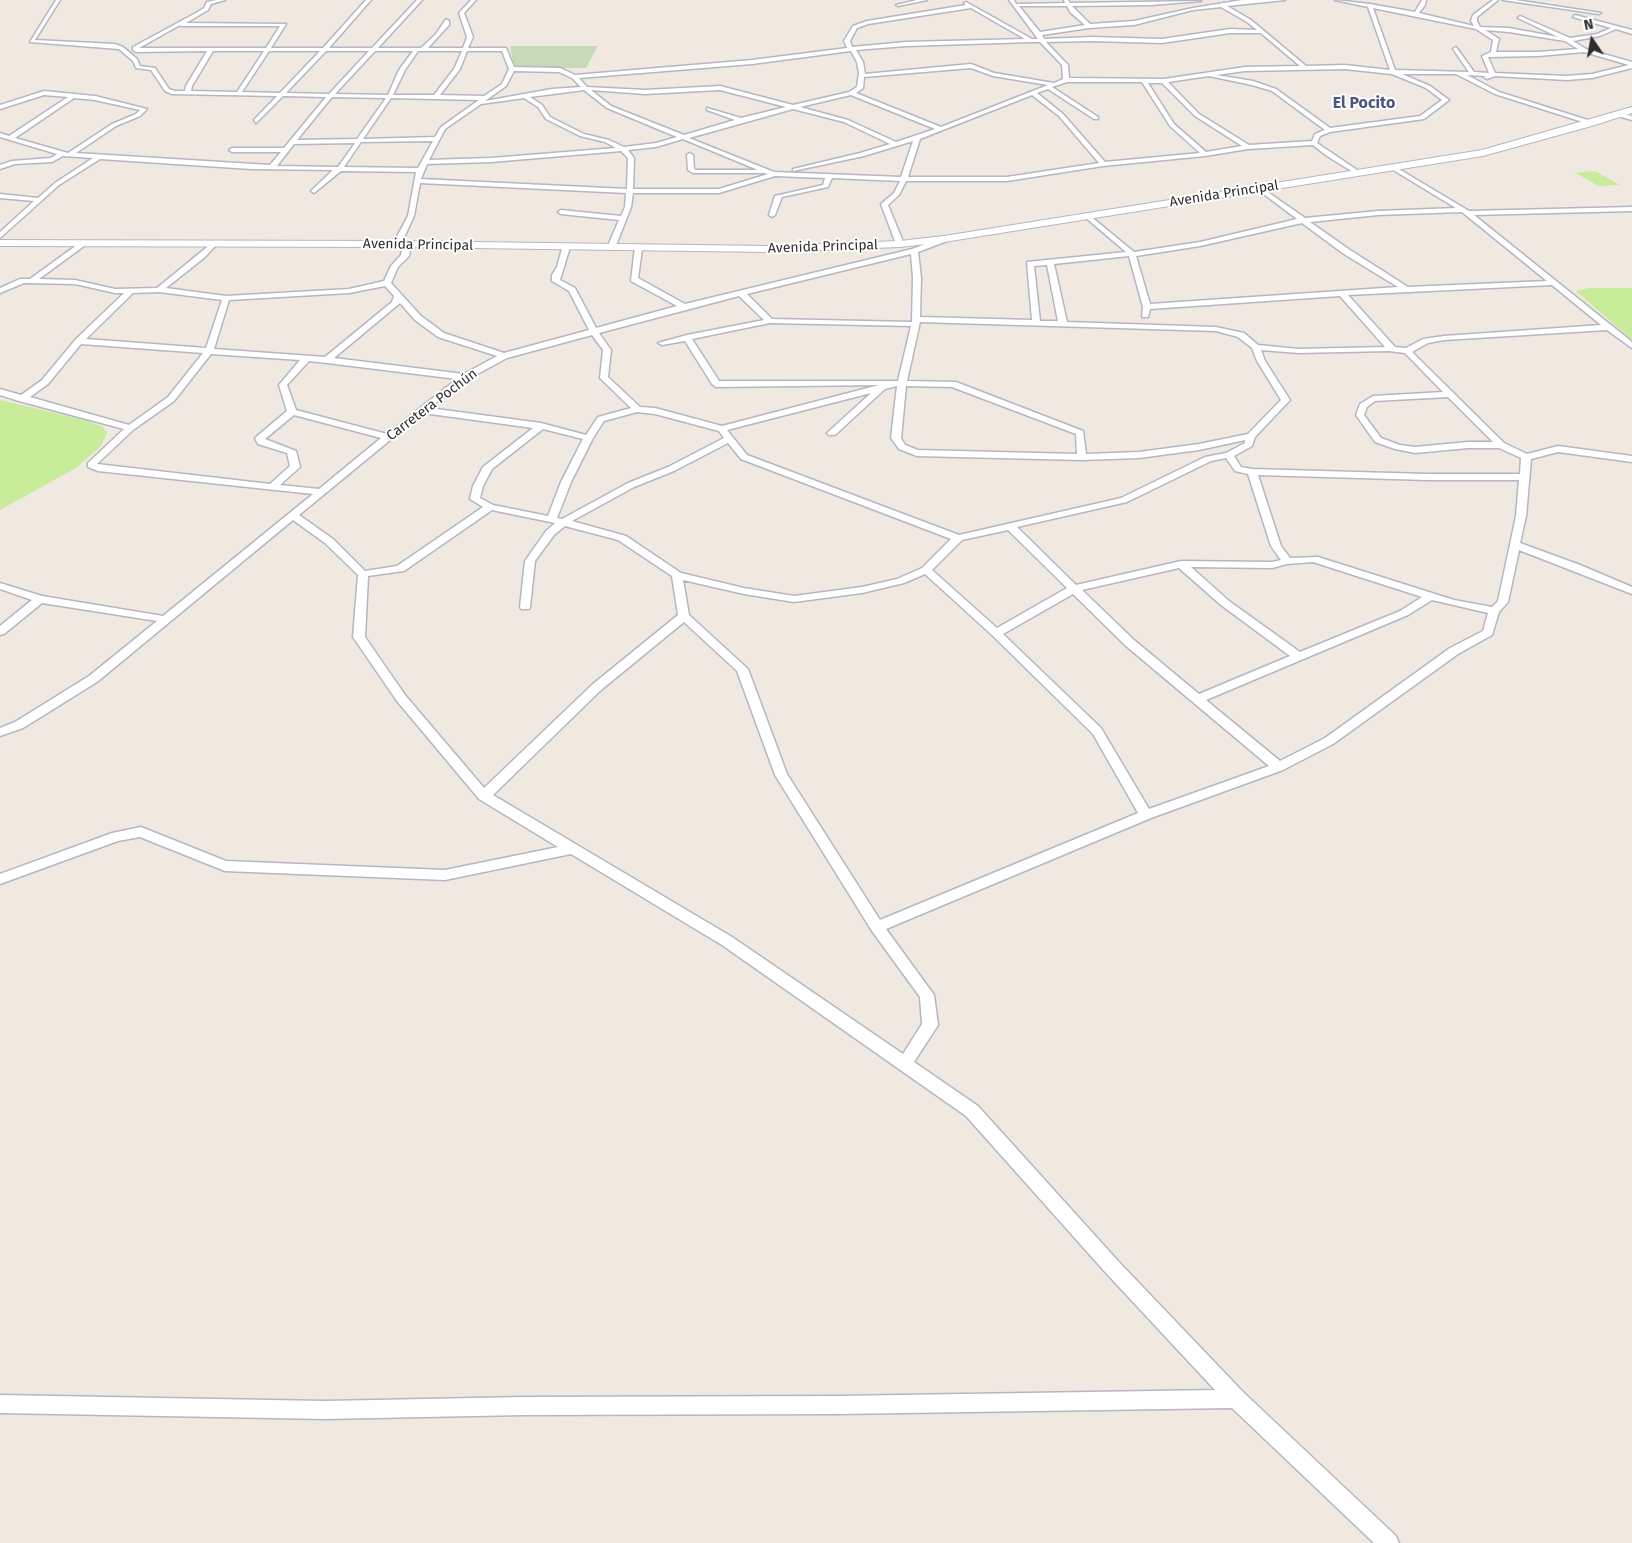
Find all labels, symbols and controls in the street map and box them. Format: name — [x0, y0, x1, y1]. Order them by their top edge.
north arrow — [1567, 15, 1617, 65]
text: N — [1582, 16, 1595, 34]
district label: El Pocito — [1333, 94, 1395, 114]
street label: Avenida Principal — [1168, 177, 1280, 211]
street label: Avenida Principal — [363, 236, 473, 254]
street label: Avenida Principal — [768, 237, 878, 257]
street label: Carretera Pochún — [383, 365, 481, 445]

